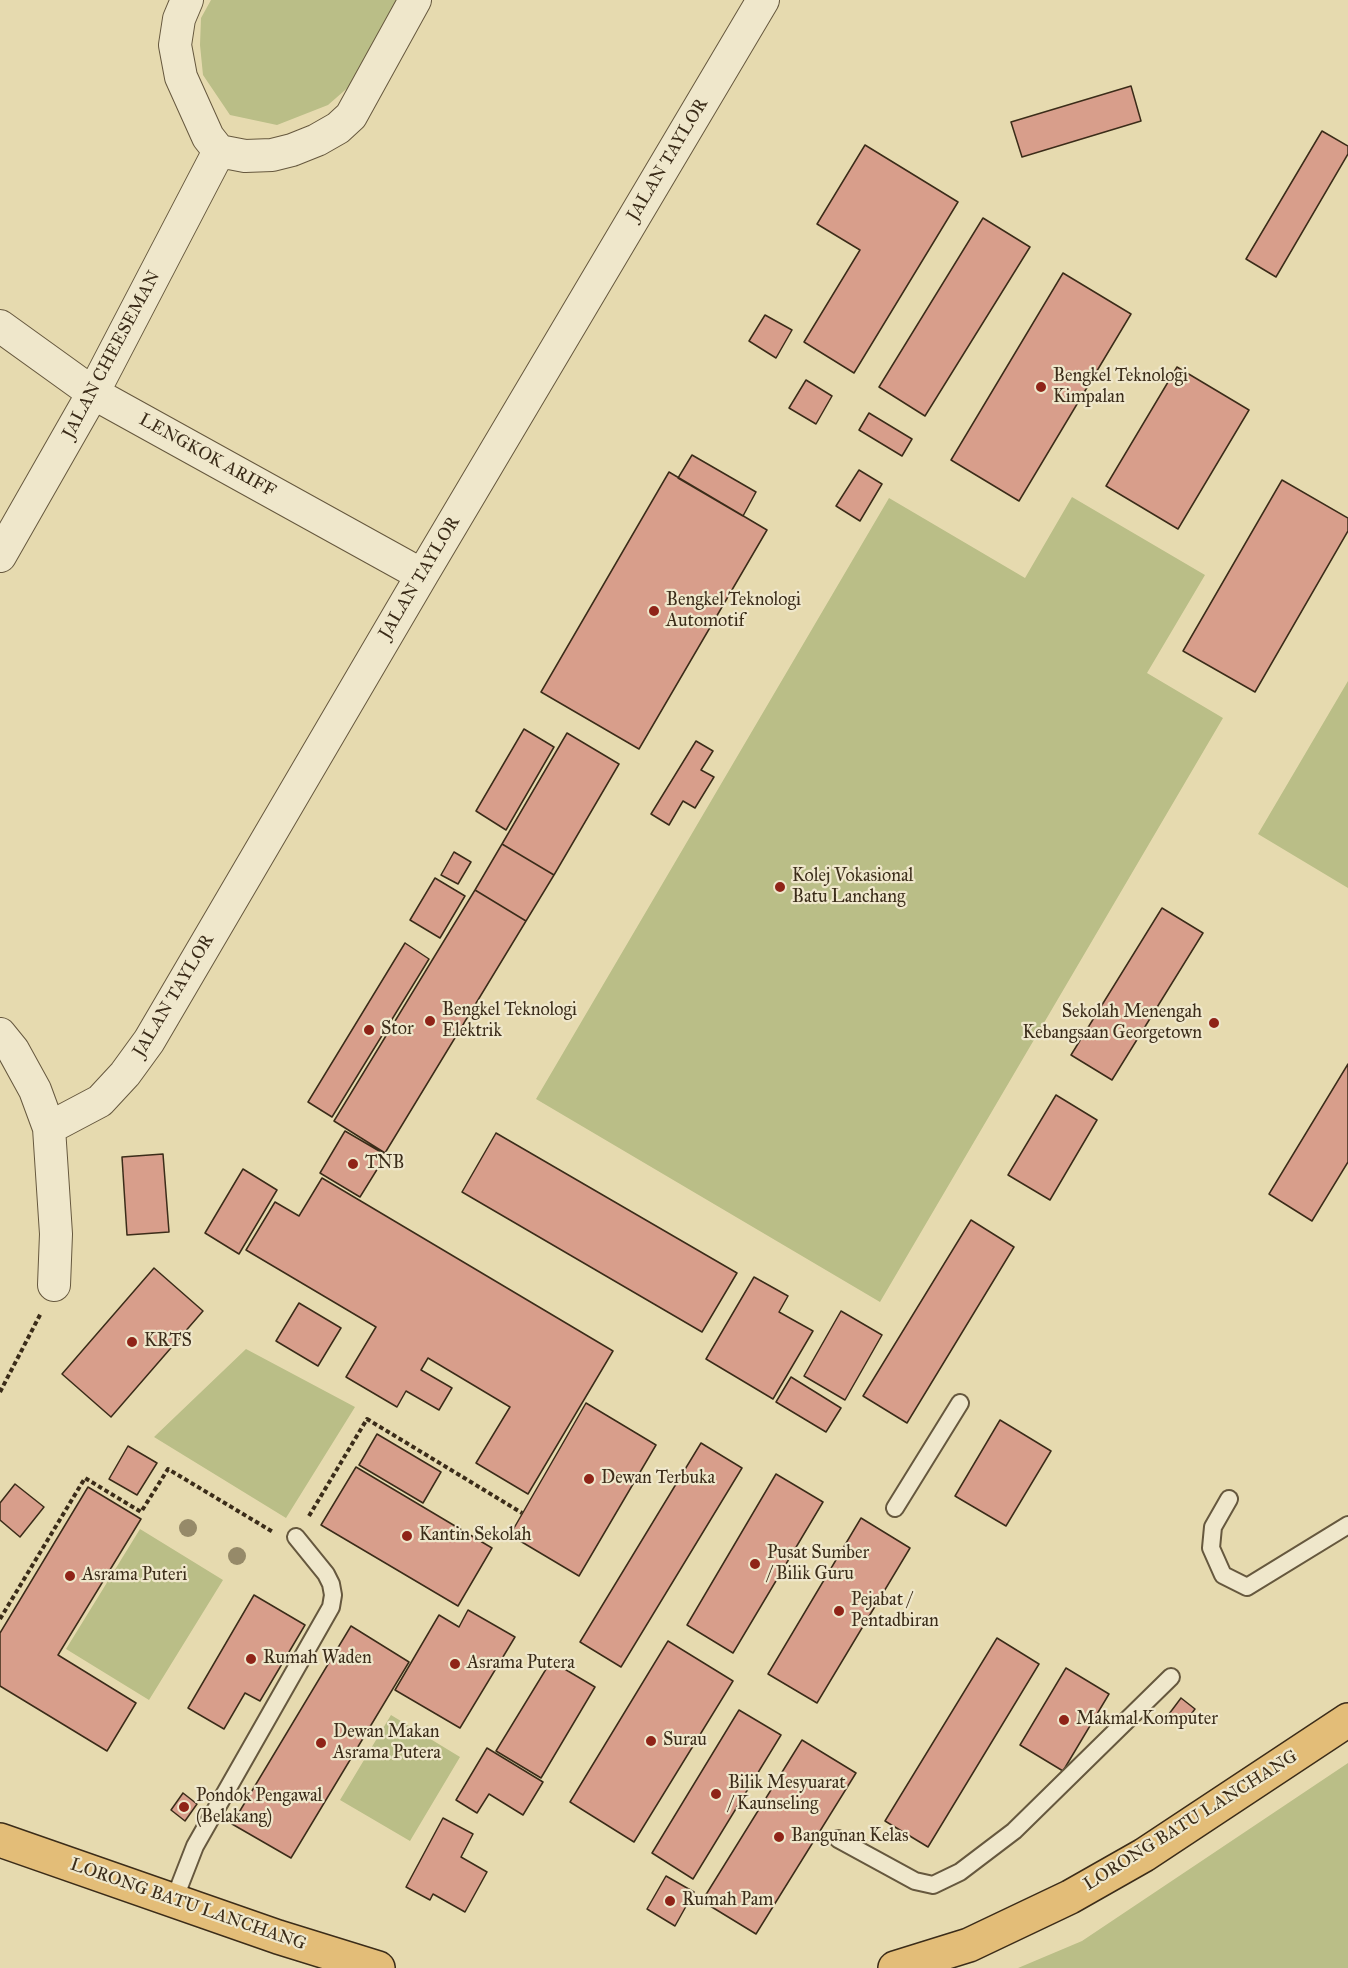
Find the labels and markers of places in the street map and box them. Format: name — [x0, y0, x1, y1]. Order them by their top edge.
place label: Bengkel Teknologi Kimpalan — [1053, 366, 1188, 409]
marker: Bengkel Teknologi Kimpalan — [1034, 380, 1048, 394]
place label: Bengkel Teknologi Automotif — [666, 590, 801, 632]
marker: Bengkel Teknologi Automotif — [647, 604, 661, 618]
place label: Kolej Vokasional Batu Lanchang — [792, 866, 913, 908]
marker: Kolej Vokasional Batu Lanchang — [773, 880, 787, 894]
place label: Bengkel Teknologi Elektrik — [442, 1000, 577, 1042]
place label: Sekolah Menengah Kebangsaan Georgetown — [1023, 1002, 1202, 1044]
marker: Bengkel Teknologi Elektrik — [423, 1014, 437, 1028]
marker: Sekolah Menengah Kebangsaan Georgetown — [1207, 1016, 1221, 1030]
place label: Stor — [381, 1019, 414, 1041]
marker: Stor — [362, 1023, 376, 1037]
place label: TNB — [365, 1153, 405, 1175]
marker: TNB — [346, 1157, 360, 1171]
place label: KRTS — [144, 1331, 192, 1353]
marker: KRTS — [125, 1335, 139, 1349]
place label: Dewan Terbuka — [601, 1468, 715, 1490]
marker: Dewan Terbuka — [582, 1472, 596, 1486]
place label: Kantin Sekolah — [419, 1525, 532, 1547]
marker: Kantin Sekolah — [400, 1529, 414, 1543]
place label: Pusat Sumber / Bilik Guru — [767, 1543, 869, 1586]
marker: Pusat Sumber / Bilik Guru — [748, 1557, 762, 1571]
place label: Asrama Puteri — [82, 1565, 187, 1587]
marker: Asrama Puteri — [63, 1569, 77, 1583]
place label: Pejabat / Pentadbiran — [851, 1590, 939, 1632]
marker: Pejabat / Pentadbiran — [832, 1604, 846, 1618]
place label: Rumah Waden — [263, 1648, 372, 1670]
marker: Rumah Waden — [244, 1652, 258, 1666]
place label: Asrama Putera — [467, 1653, 575, 1675]
marker: Asrama Putera — [448, 1657, 462, 1671]
place label: Makmal Komputer — [1076, 1709, 1218, 1731]
marker: Makmal Komputer — [1057, 1713, 1071, 1727]
place label: Dewan Makan Asrama Putera — [333, 1722, 441, 1764]
place label: Surau — [663, 1730, 707, 1752]
marker: Surau — [644, 1734, 658, 1748]
marker: Dewan Makan Asrama Putera — [314, 1736, 328, 1750]
place label: Bilik Mesyuarat / Kaunseling — [728, 1773, 846, 1816]
place label: Pondok Pengawal (Belakang) — [196, 1786, 322, 1828]
marker: Bilik Mesyuarat / Kaunseling — [709, 1787, 723, 1801]
marker: Pondok Pengawal (Belakang) — [177, 1800, 191, 1814]
place label: Bangunan Kelas — [791, 1826, 908, 1848]
marker: Bangunan Kelas — [772, 1830, 786, 1844]
place label: Rumah Pam — [682, 1890, 773, 1912]
marker: Rumah Pam — [663, 1894, 677, 1908]

